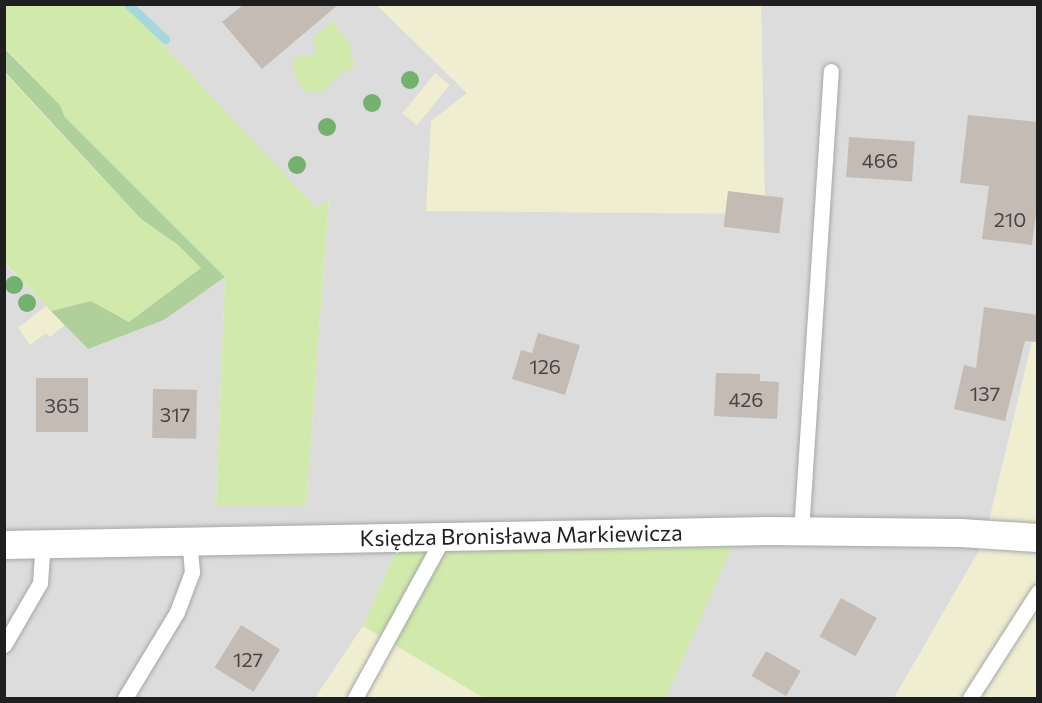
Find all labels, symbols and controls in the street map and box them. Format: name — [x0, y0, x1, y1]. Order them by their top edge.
house number: 466 — [862, 148, 898, 172]
house number: 210 — [994, 207, 1026, 231]
house number: 126 — [529, 354, 561, 378]
house number: 137 — [970, 381, 1000, 405]
house number: 426 — [729, 387, 763, 411]
house number: 365 — [44, 393, 80, 417]
house number: 317 — [160, 402, 190, 426]
street label: Księdza Bronisława Markiewicza — [359, 519, 683, 551]
house number: 127 — [233, 647, 263, 671]

